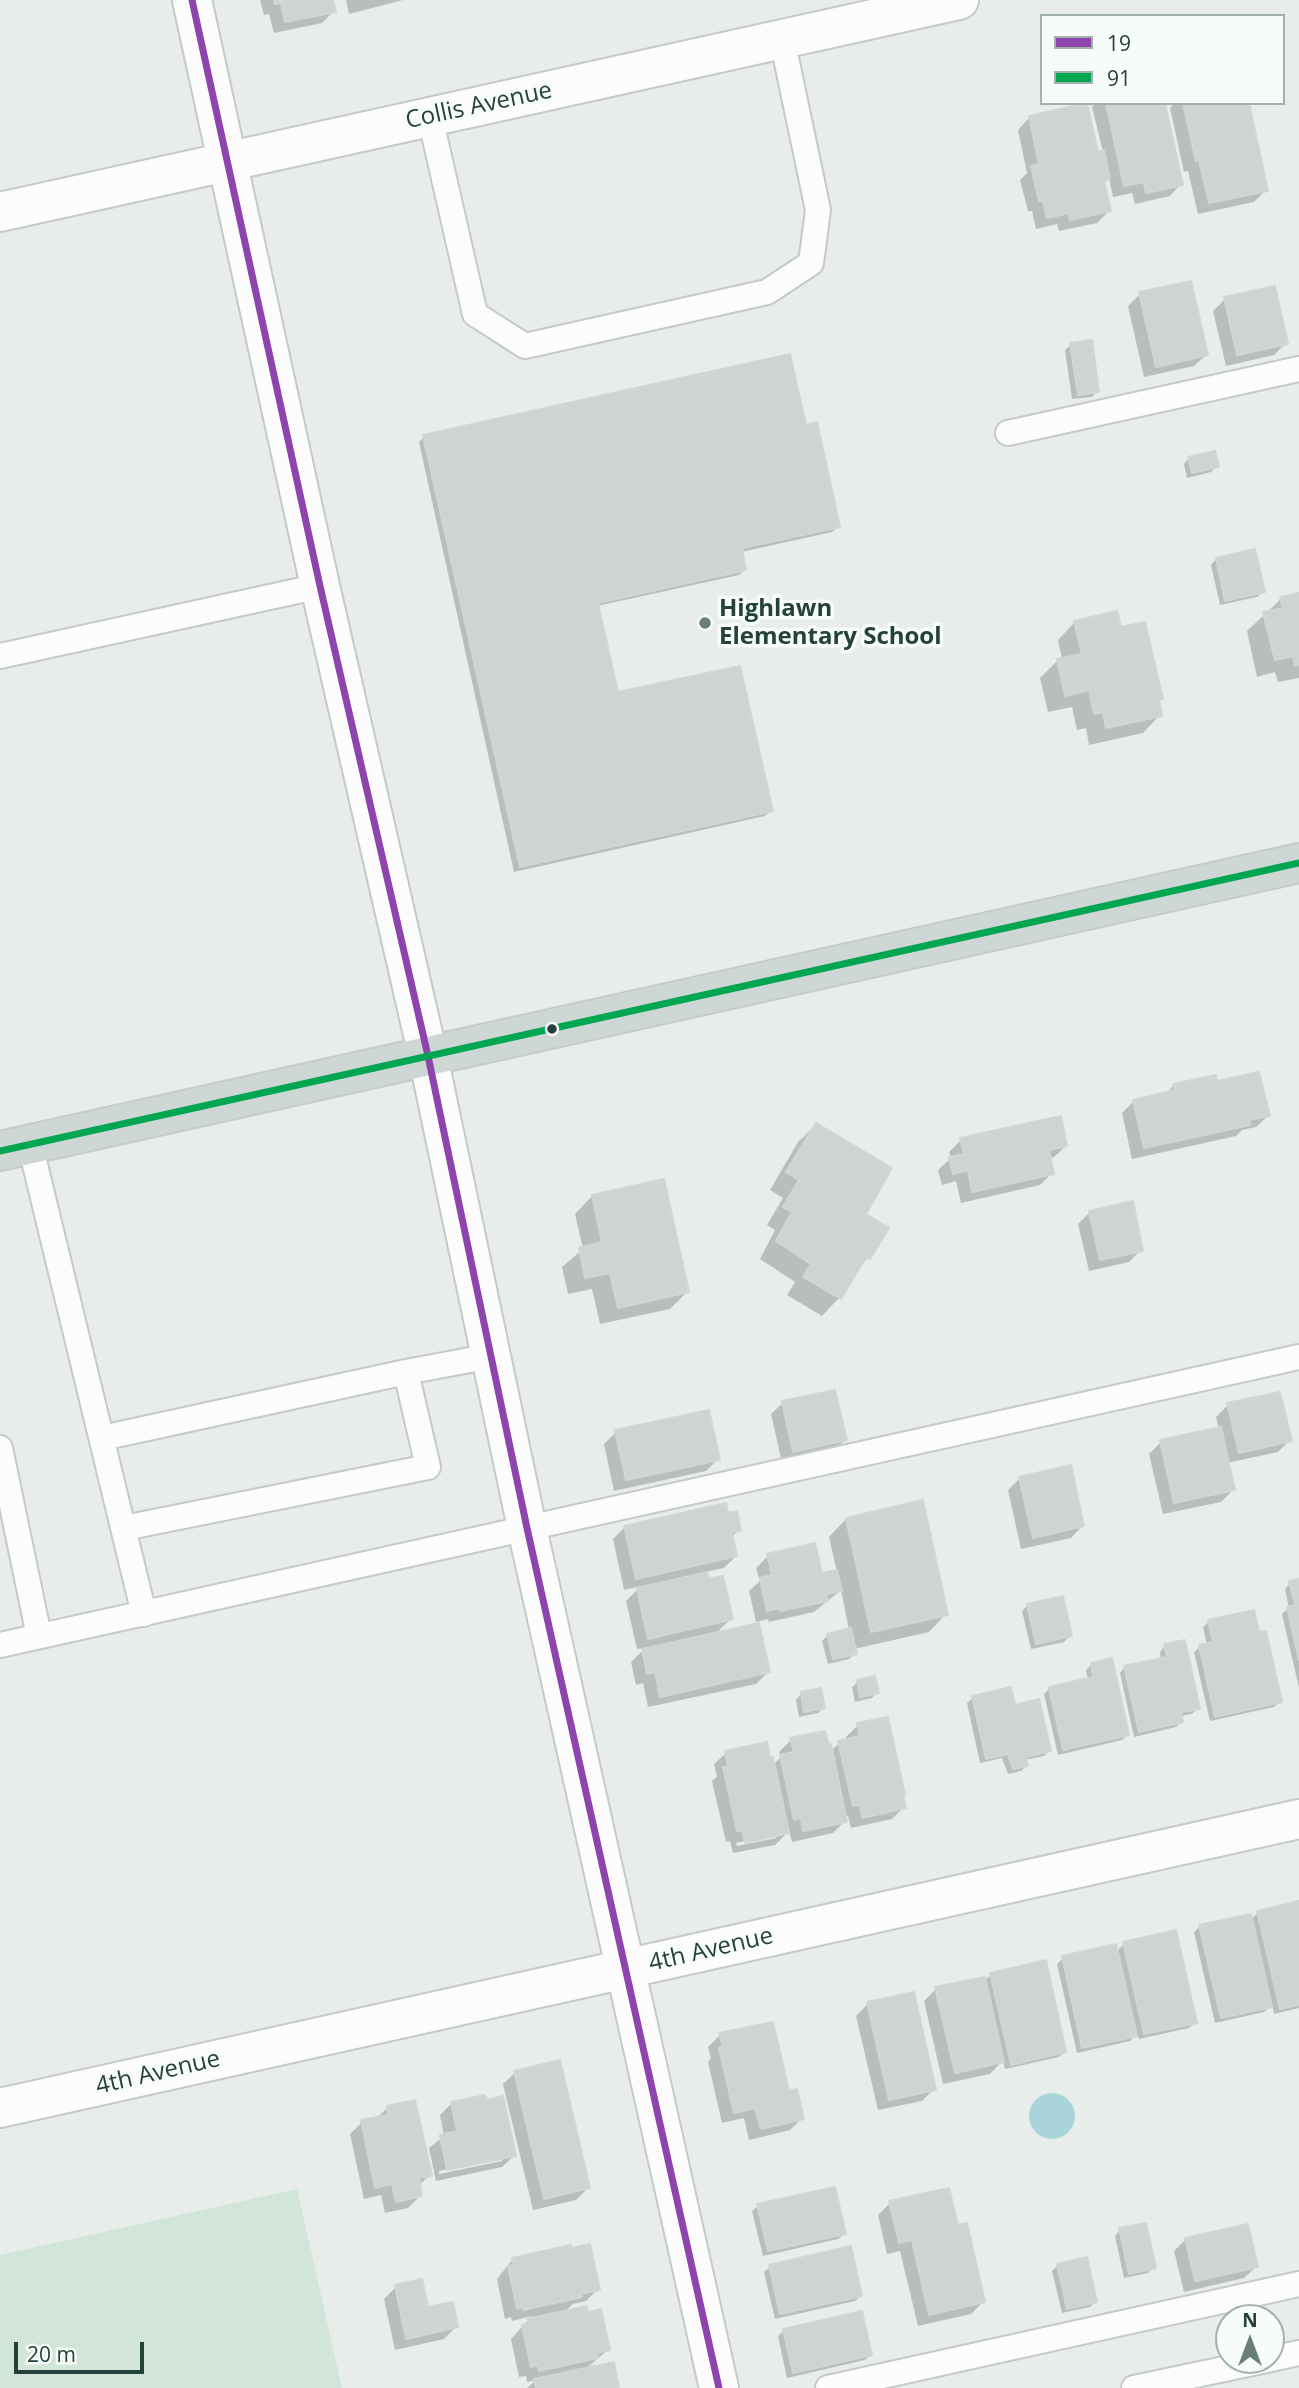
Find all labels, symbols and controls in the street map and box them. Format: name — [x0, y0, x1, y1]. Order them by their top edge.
legend — [1040, 14, 1285, 105]
text: 19 — [1107, 29, 1131, 57]
text: 91 — [1107, 64, 1131, 92]
street label: Collis Avenue — [403, 76, 555, 136]
place label: Highlawn Elementary School — [719, 595, 942, 651]
marker: Highlawn Elementary School — [697, 615, 713, 631]
unlabelled marker — [545, 1022, 559, 1036]
street label: 4th Avenue — [646, 1922, 776, 1978]
street label: 4th Avenue — [93, 2045, 223, 2101]
north arrow — [1215, 2304, 1285, 2374]
text: N — [1242, 2307, 1258, 2333]
scale bar — [18, 2328, 147, 2372]
text: 20 m — [27, 2340, 76, 2368]

